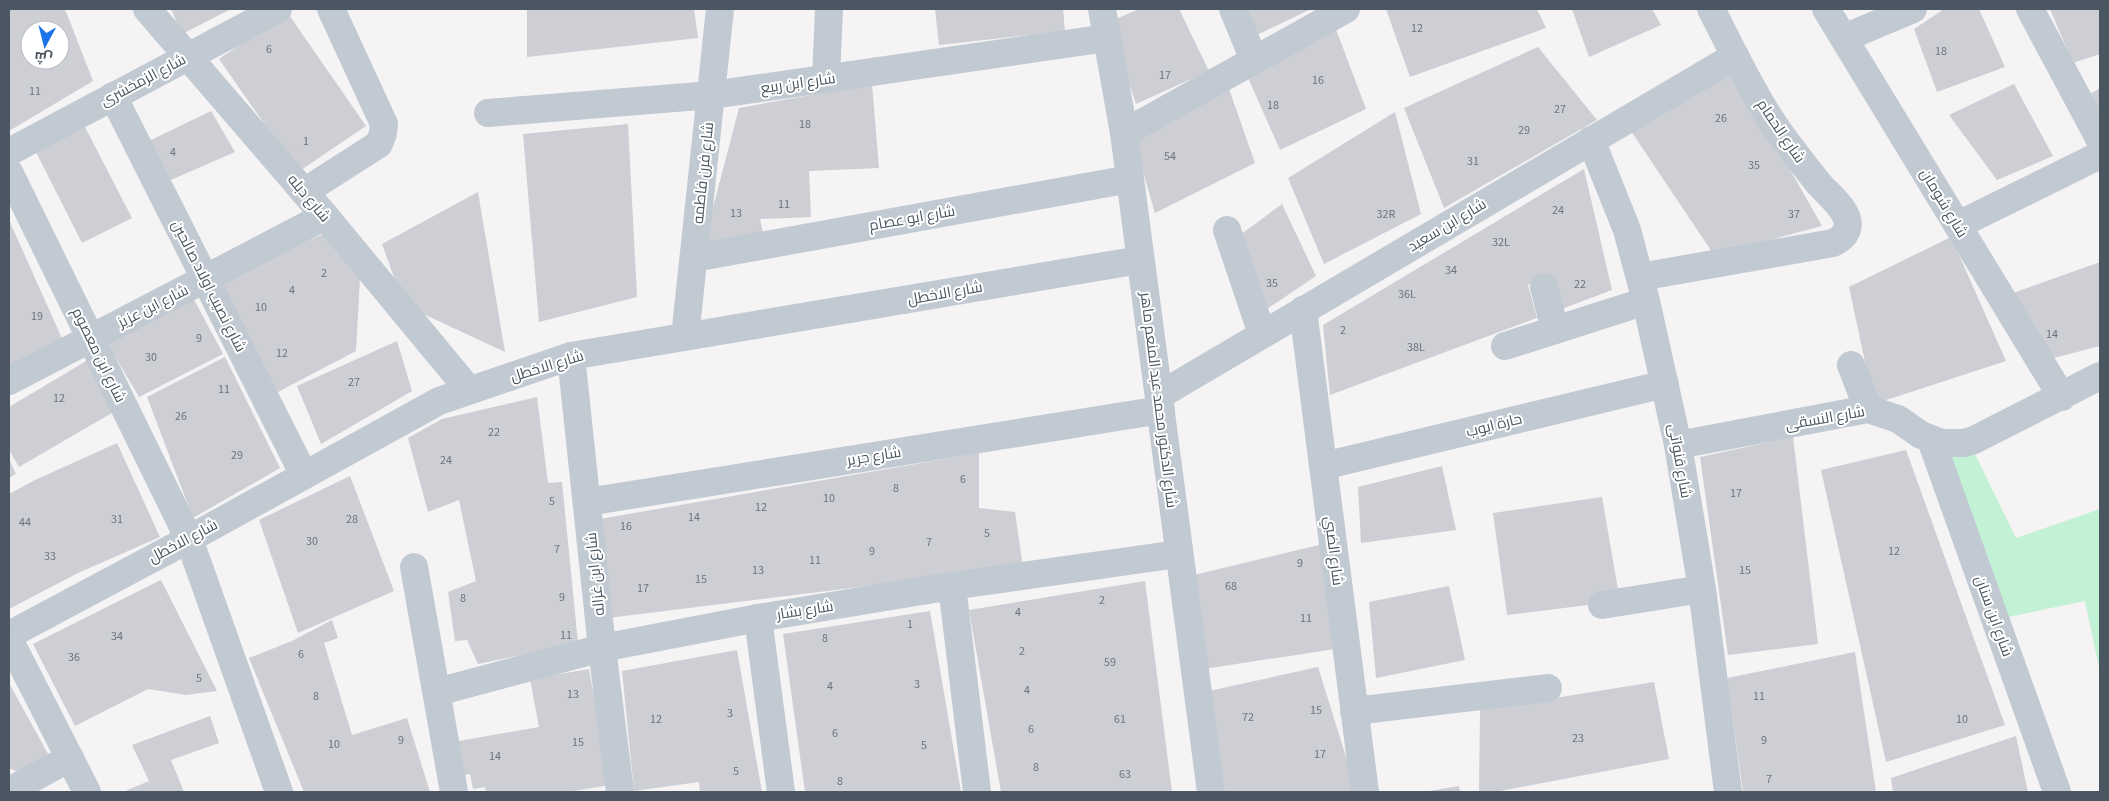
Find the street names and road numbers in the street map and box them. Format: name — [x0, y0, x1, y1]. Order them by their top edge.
street label: شارع الزمخشرى — [97, 49, 190, 112]
street label: شارع ابن ربيع — [759, 68, 837, 99]
street label: شارع الحمام — [1751, 95, 1810, 167]
street label: شارع فرن فاطمه — [688, 121, 719, 225]
street label: شارع شومان — [1915, 165, 1972, 242]
street label: شارع دبله — [282, 170, 335, 227]
street label: شارع ابن سعيد — [1404, 194, 1490, 257]
street label: شارع ابو عصام — [867, 201, 957, 236]
street label: شارع نصيب اولاد صالحين — [166, 217, 251, 356]
street label: شارع الاخطل — [906, 277, 984, 310]
street label: شارع ابن عزيز — [113, 280, 192, 334]
street label: شارع الدكتور محمد عبد المنعم ماهر — [1135, 290, 1182, 509]
street label: شارع ابن معصوم — [66, 304, 131, 406]
street label: شارع الاخطل — [508, 345, 586, 388]
street label: شارع النسقى — [1784, 401, 1866, 436]
street label: حارة ايوب — [1464, 408, 1524, 443]
street label: شارع قنواتى — [1663, 422, 1696, 500]
street label: شارع جرير — [844, 442, 903, 471]
street label: شارع الاخطل — [145, 514, 222, 569]
street label: شارع الضبي — [1318, 515, 1348, 587]
street label: شارع ابن غزاله — [581, 531, 610, 617]
street label: شارع ابن سنان — [1969, 573, 2018, 660]
street label: شارع بشار — [774, 596, 835, 626]

